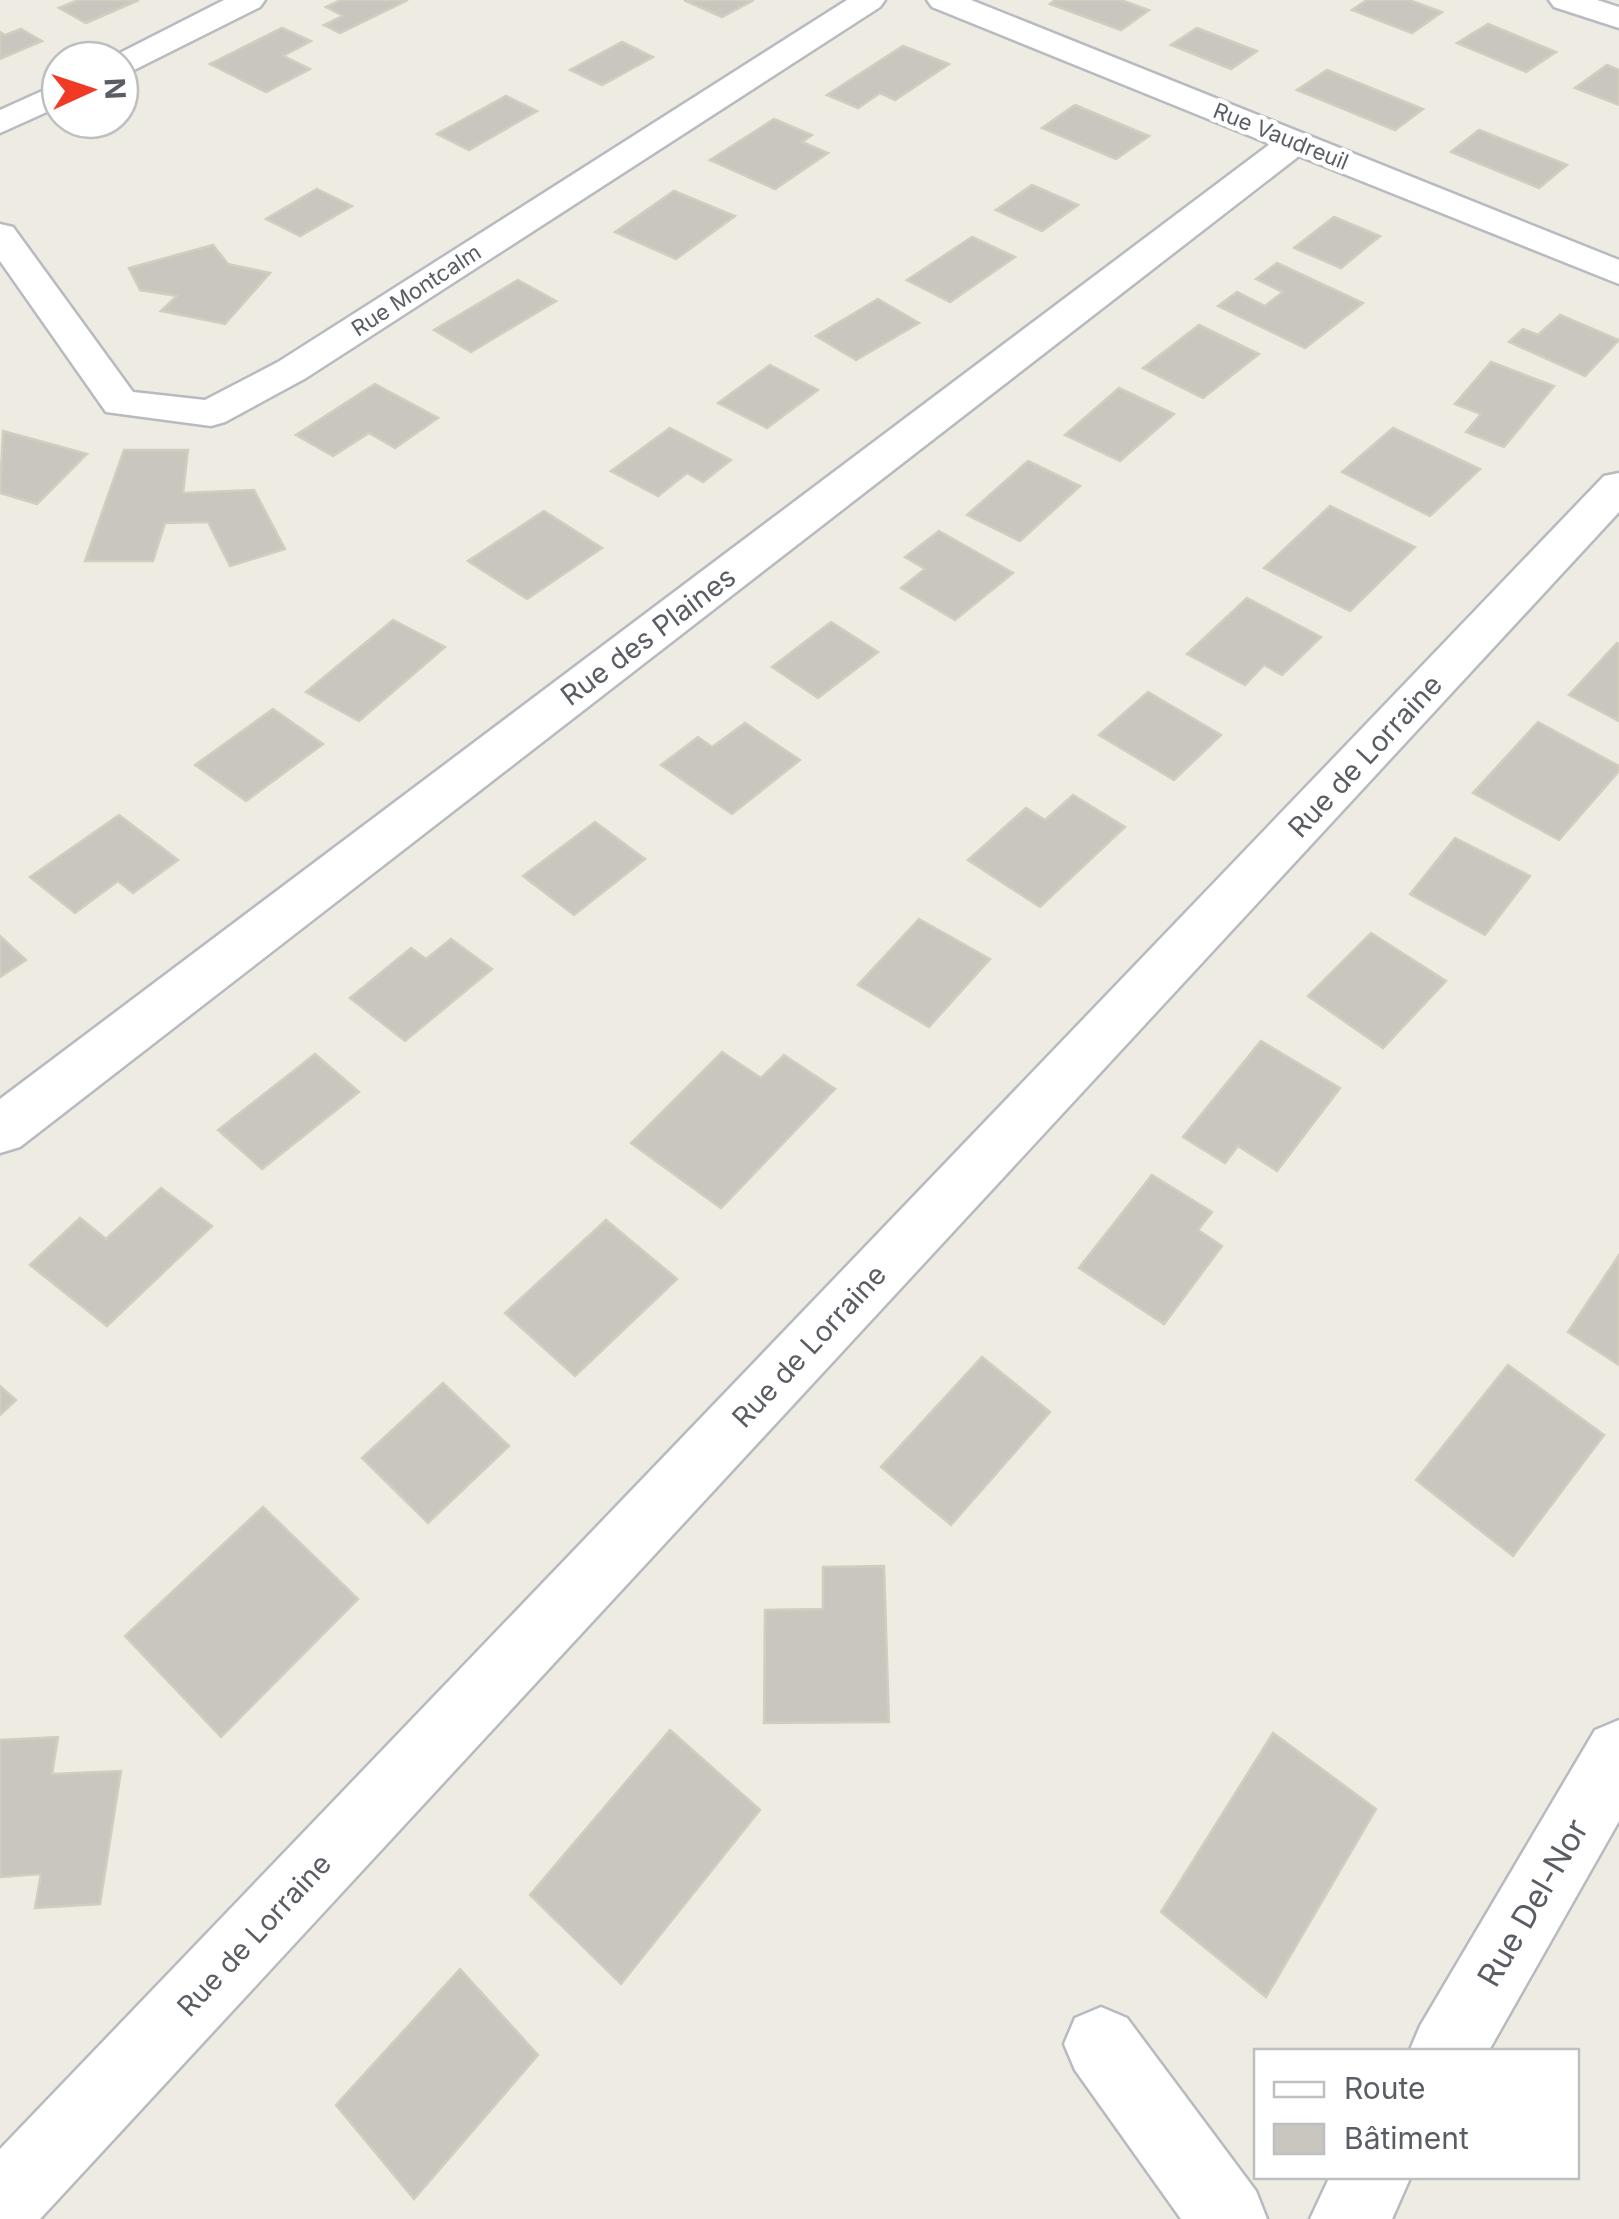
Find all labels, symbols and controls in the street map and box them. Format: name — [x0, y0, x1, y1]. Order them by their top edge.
north arrow — [40, 40, 140, 140]
text: N — [97, 77, 133, 100]
street label: Rue Vaudreuil — [1210, 97, 1352, 175]
street label: Rue Montcalm — [346, 239, 486, 341]
street label: Rue des Plaines — [554, 559, 742, 713]
street label: Rue de Lorraine — [1281, 668, 1449, 844]
street label: Rue de Lorraine — [725, 1258, 893, 1434]
street label: Rue Del-Nor — [1469, 1812, 1596, 1993]
street label: Rue de Lorraine — [170, 1847, 338, 2023]
legend — [1254, 2049, 1579, 2179]
text: Route — [1344, 2070, 1426, 2106]
text: Bâtiment — [1344, 2120, 1469, 2156]

